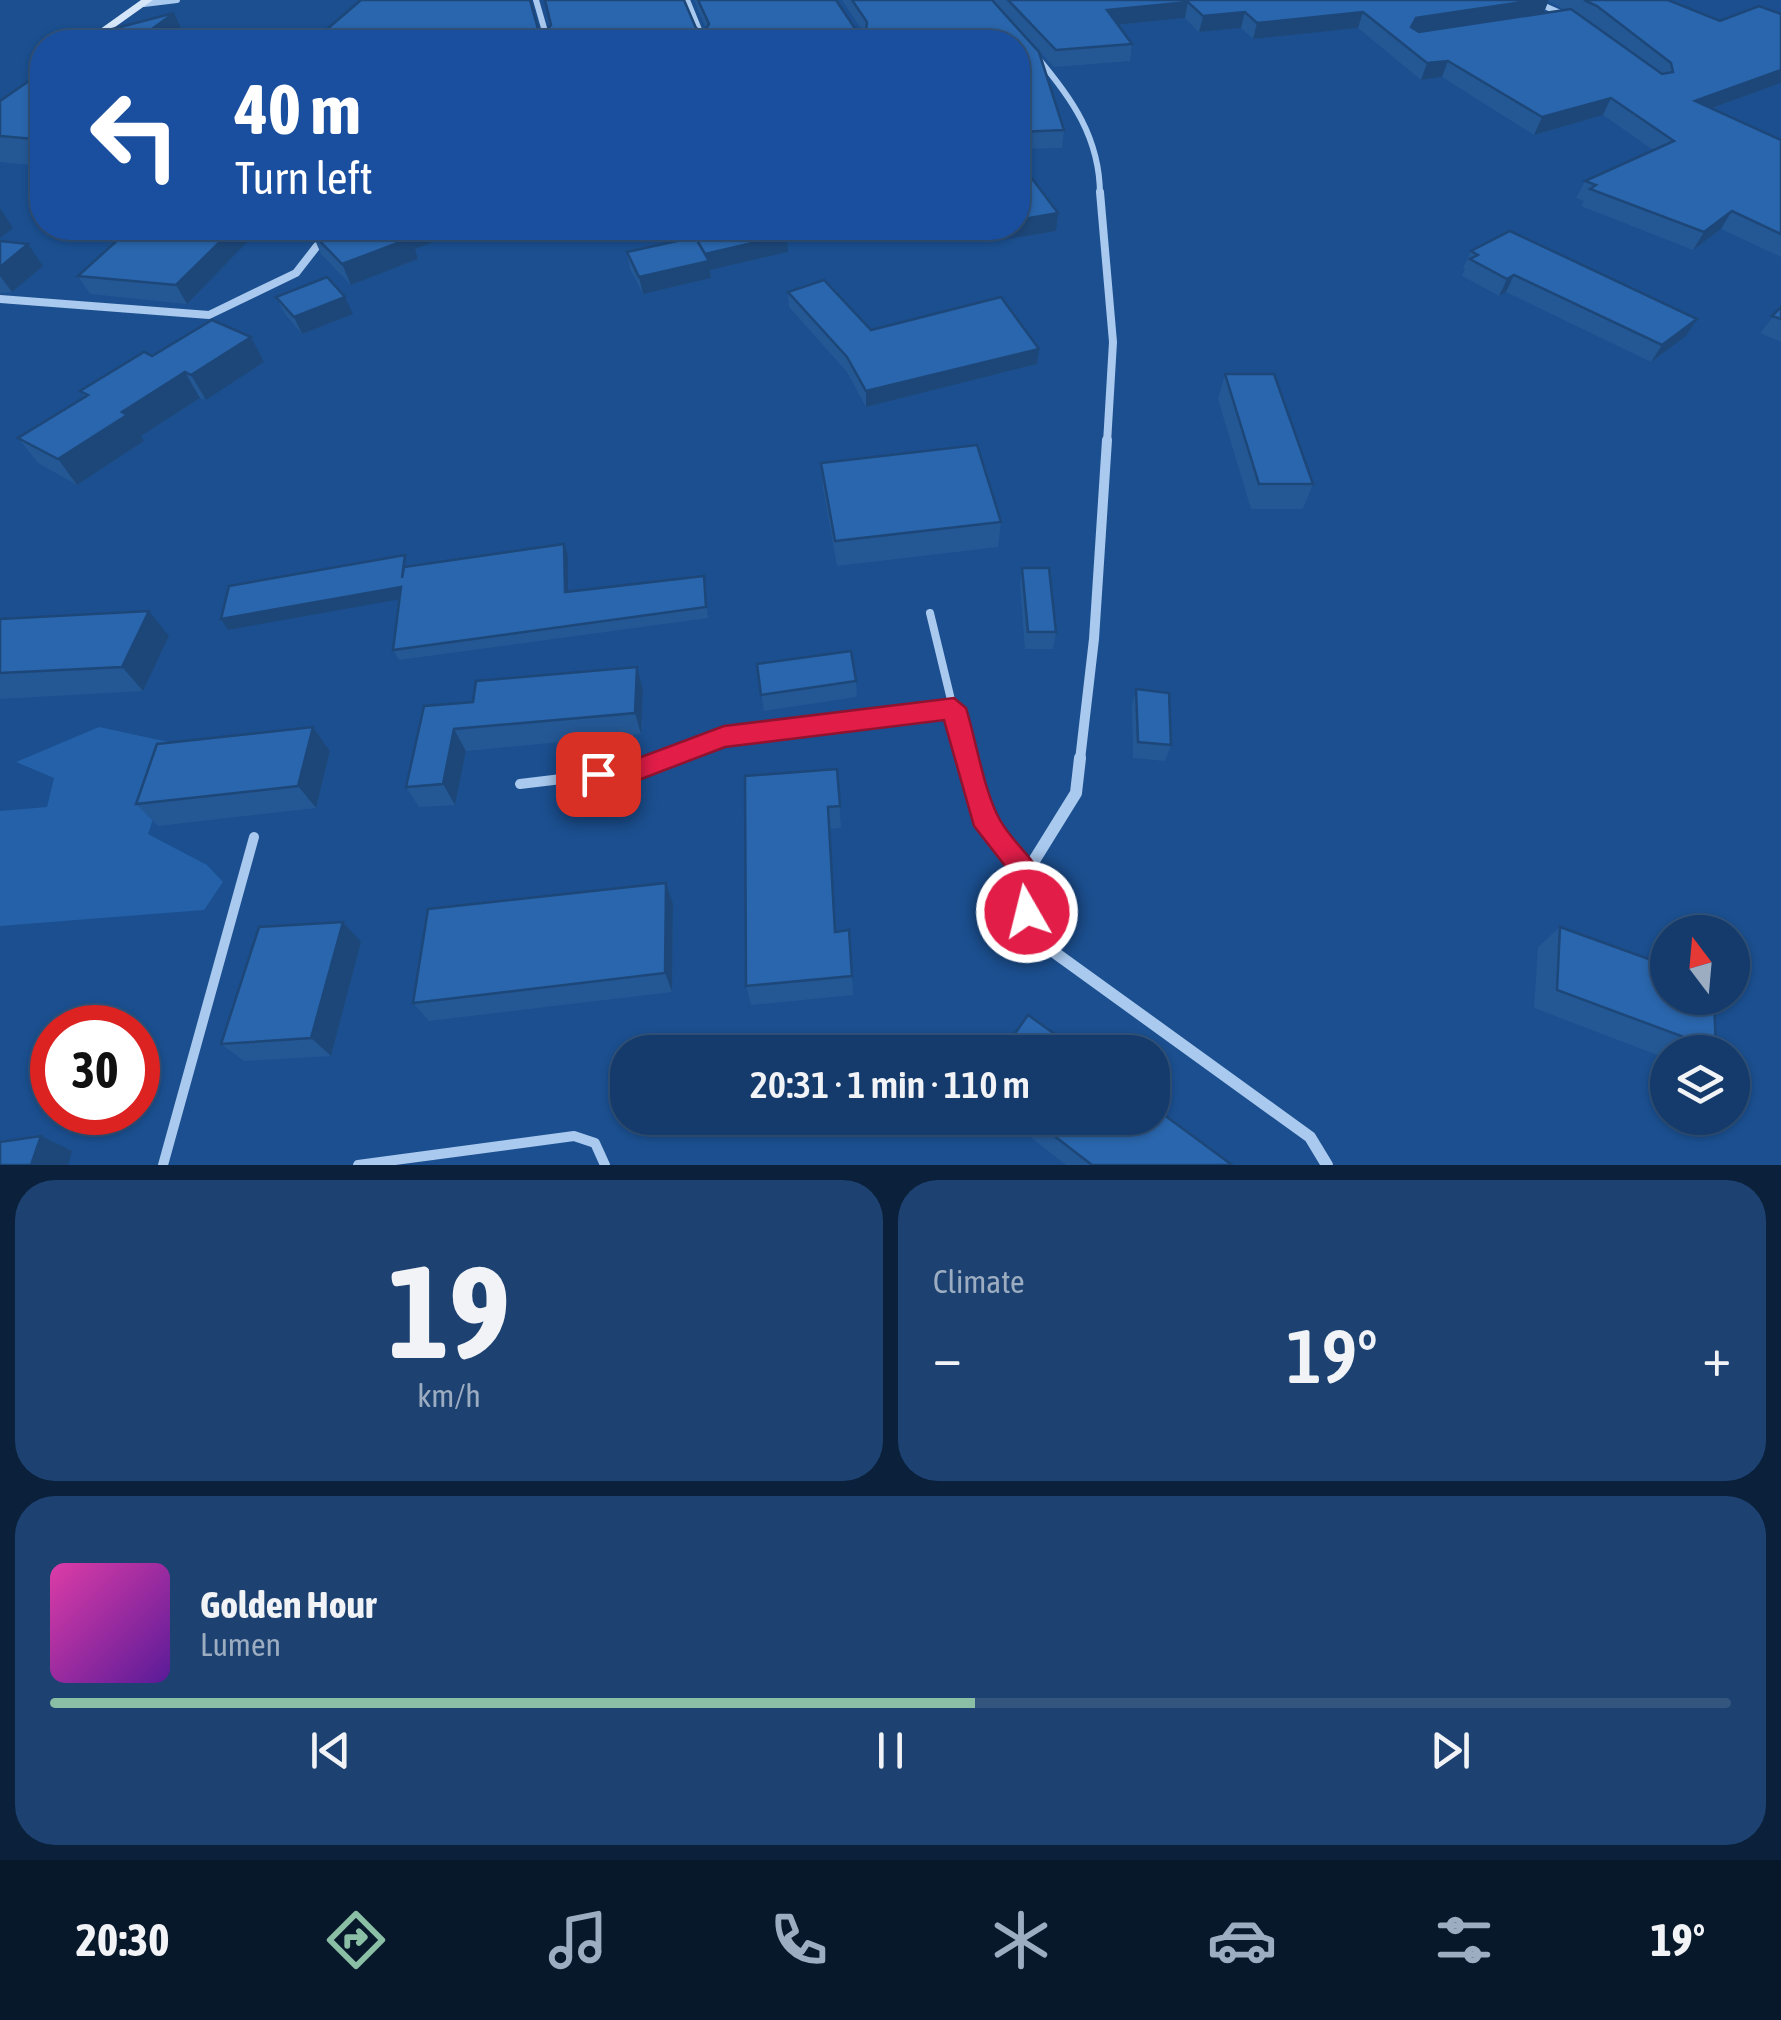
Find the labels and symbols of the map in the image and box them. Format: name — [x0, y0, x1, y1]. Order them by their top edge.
pin — [556, 732, 641, 817]
position arrow — [975, 860, 1079, 964]
north arrow — [1650, 915, 1750, 1015]
speed limit sign: 30 — [30, 1005, 160, 1135]

